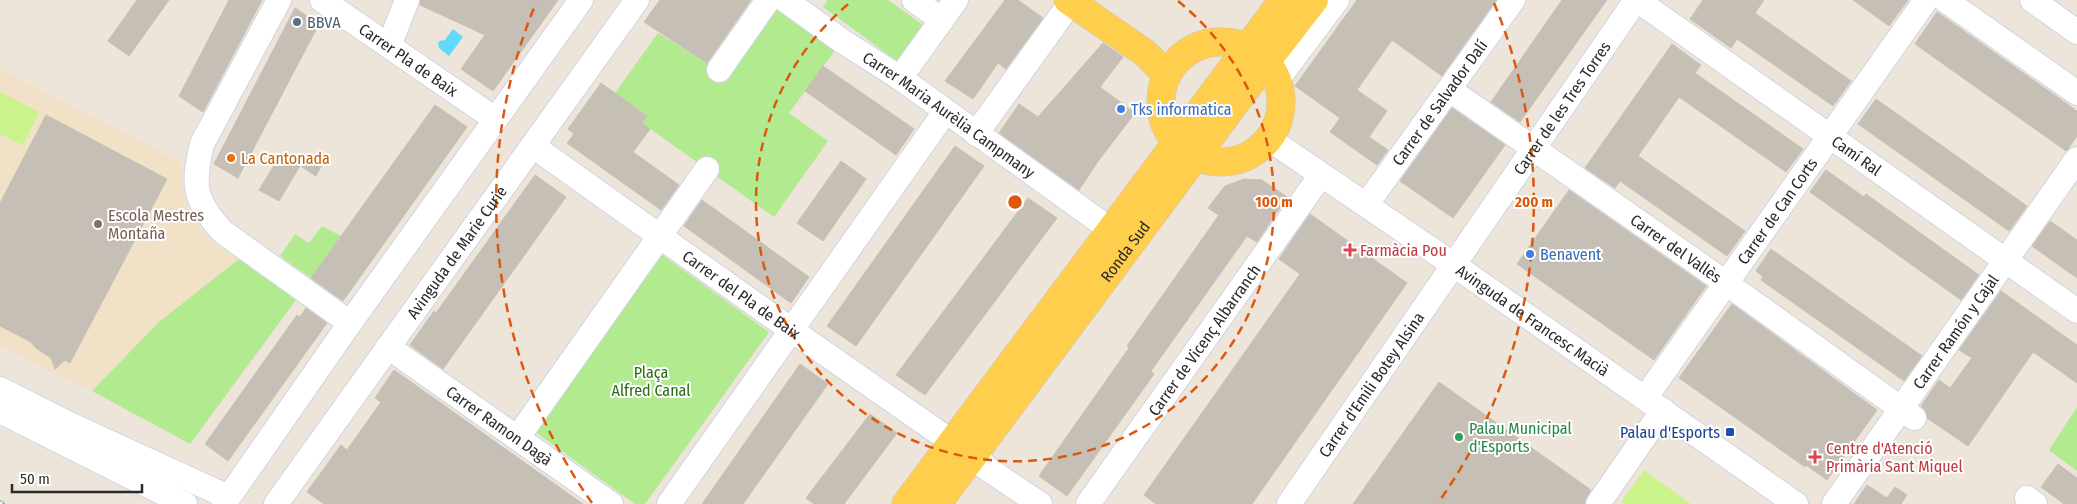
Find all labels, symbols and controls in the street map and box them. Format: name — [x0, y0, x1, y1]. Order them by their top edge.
place label: BBVA — [307, 13, 341, 32]
marker: BBVA — [291, 16, 303, 28]
street label: Carrer Pla de Baix — [355, 19, 461, 101]
street label: Carrer de Salvador Dalí — [1388, 36, 1491, 169]
street label: Carrer de les Tres Torres — [1510, 38, 1615, 178]
street label: Carrer Maria Aurèlia Campmany — [859, 48, 1039, 183]
place label: Tks informatica — [1131, 100, 1232, 119]
marker: Tks informatica — [1115, 103, 1127, 115]
street label: Camí Ral — [1828, 132, 1885, 180]
place label: La Cantonada — [241, 149, 330, 168]
marker: La Cantonada — [225, 152, 237, 164]
street label: Carrer de Can Corts — [1733, 154, 1822, 268]
street label: Avinguda de Marie Curie — [403, 182, 511, 322]
centre of rings — [1006, 193, 1024, 211]
text: 100 m — [1255, 193, 1293, 211]
text: 200 m — [1514, 193, 1553, 211]
place label: Escola Mestres Montaña — [108, 206, 204, 243]
street label: Carrer del Vallès — [1627, 210, 1725, 287]
marker: Escola Mestres Montaña — [92, 218, 104, 230]
street label: Ronda Sud — [1097, 218, 1154, 286]
place label: Farmàcia Pou — [1360, 241, 1447, 260]
marker: Farmàcia Pou — [1344, 244, 1356, 256]
place label: Benavent — [1540, 245, 1602, 264]
street label: Carrer del Pla de Baix — [679, 246, 804, 343]
marker: Benavent — [1524, 248, 1536, 260]
street label: Carrer de Vicenç Albarranch — [1145, 261, 1265, 420]
street label: Avinguda de Francesc Macià — [1453, 261, 1613, 380]
street label: Carrer Ramón y Cajal — [1909, 271, 2003, 393]
street label: Carrer d'Emili Botey Alsina — [1315, 308, 1428, 461]
park label: Plaça Alfred Canal — [611, 363, 691, 400]
street label: Carrer Ramon Dagà — [442, 382, 556, 470]
place label: Palau Municipal d'Esports — [1469, 419, 1572, 456]
place label: Palau d'Esports — [1620, 423, 1720, 442]
marker: Palau d'Esports — [1724, 426, 1736, 438]
marker: Palau Municipal d'Esports — [1453, 431, 1465, 443]
place label: Centre d'Atenció Primària Sant Miquel — [1826, 439, 1963, 476]
marker: Centre d'Atenció Primària Sant Miquel — [1808, 450, 1822, 464]
scale bar — [12, 462, 142, 494]
text: 50 m — [20, 470, 50, 488]

